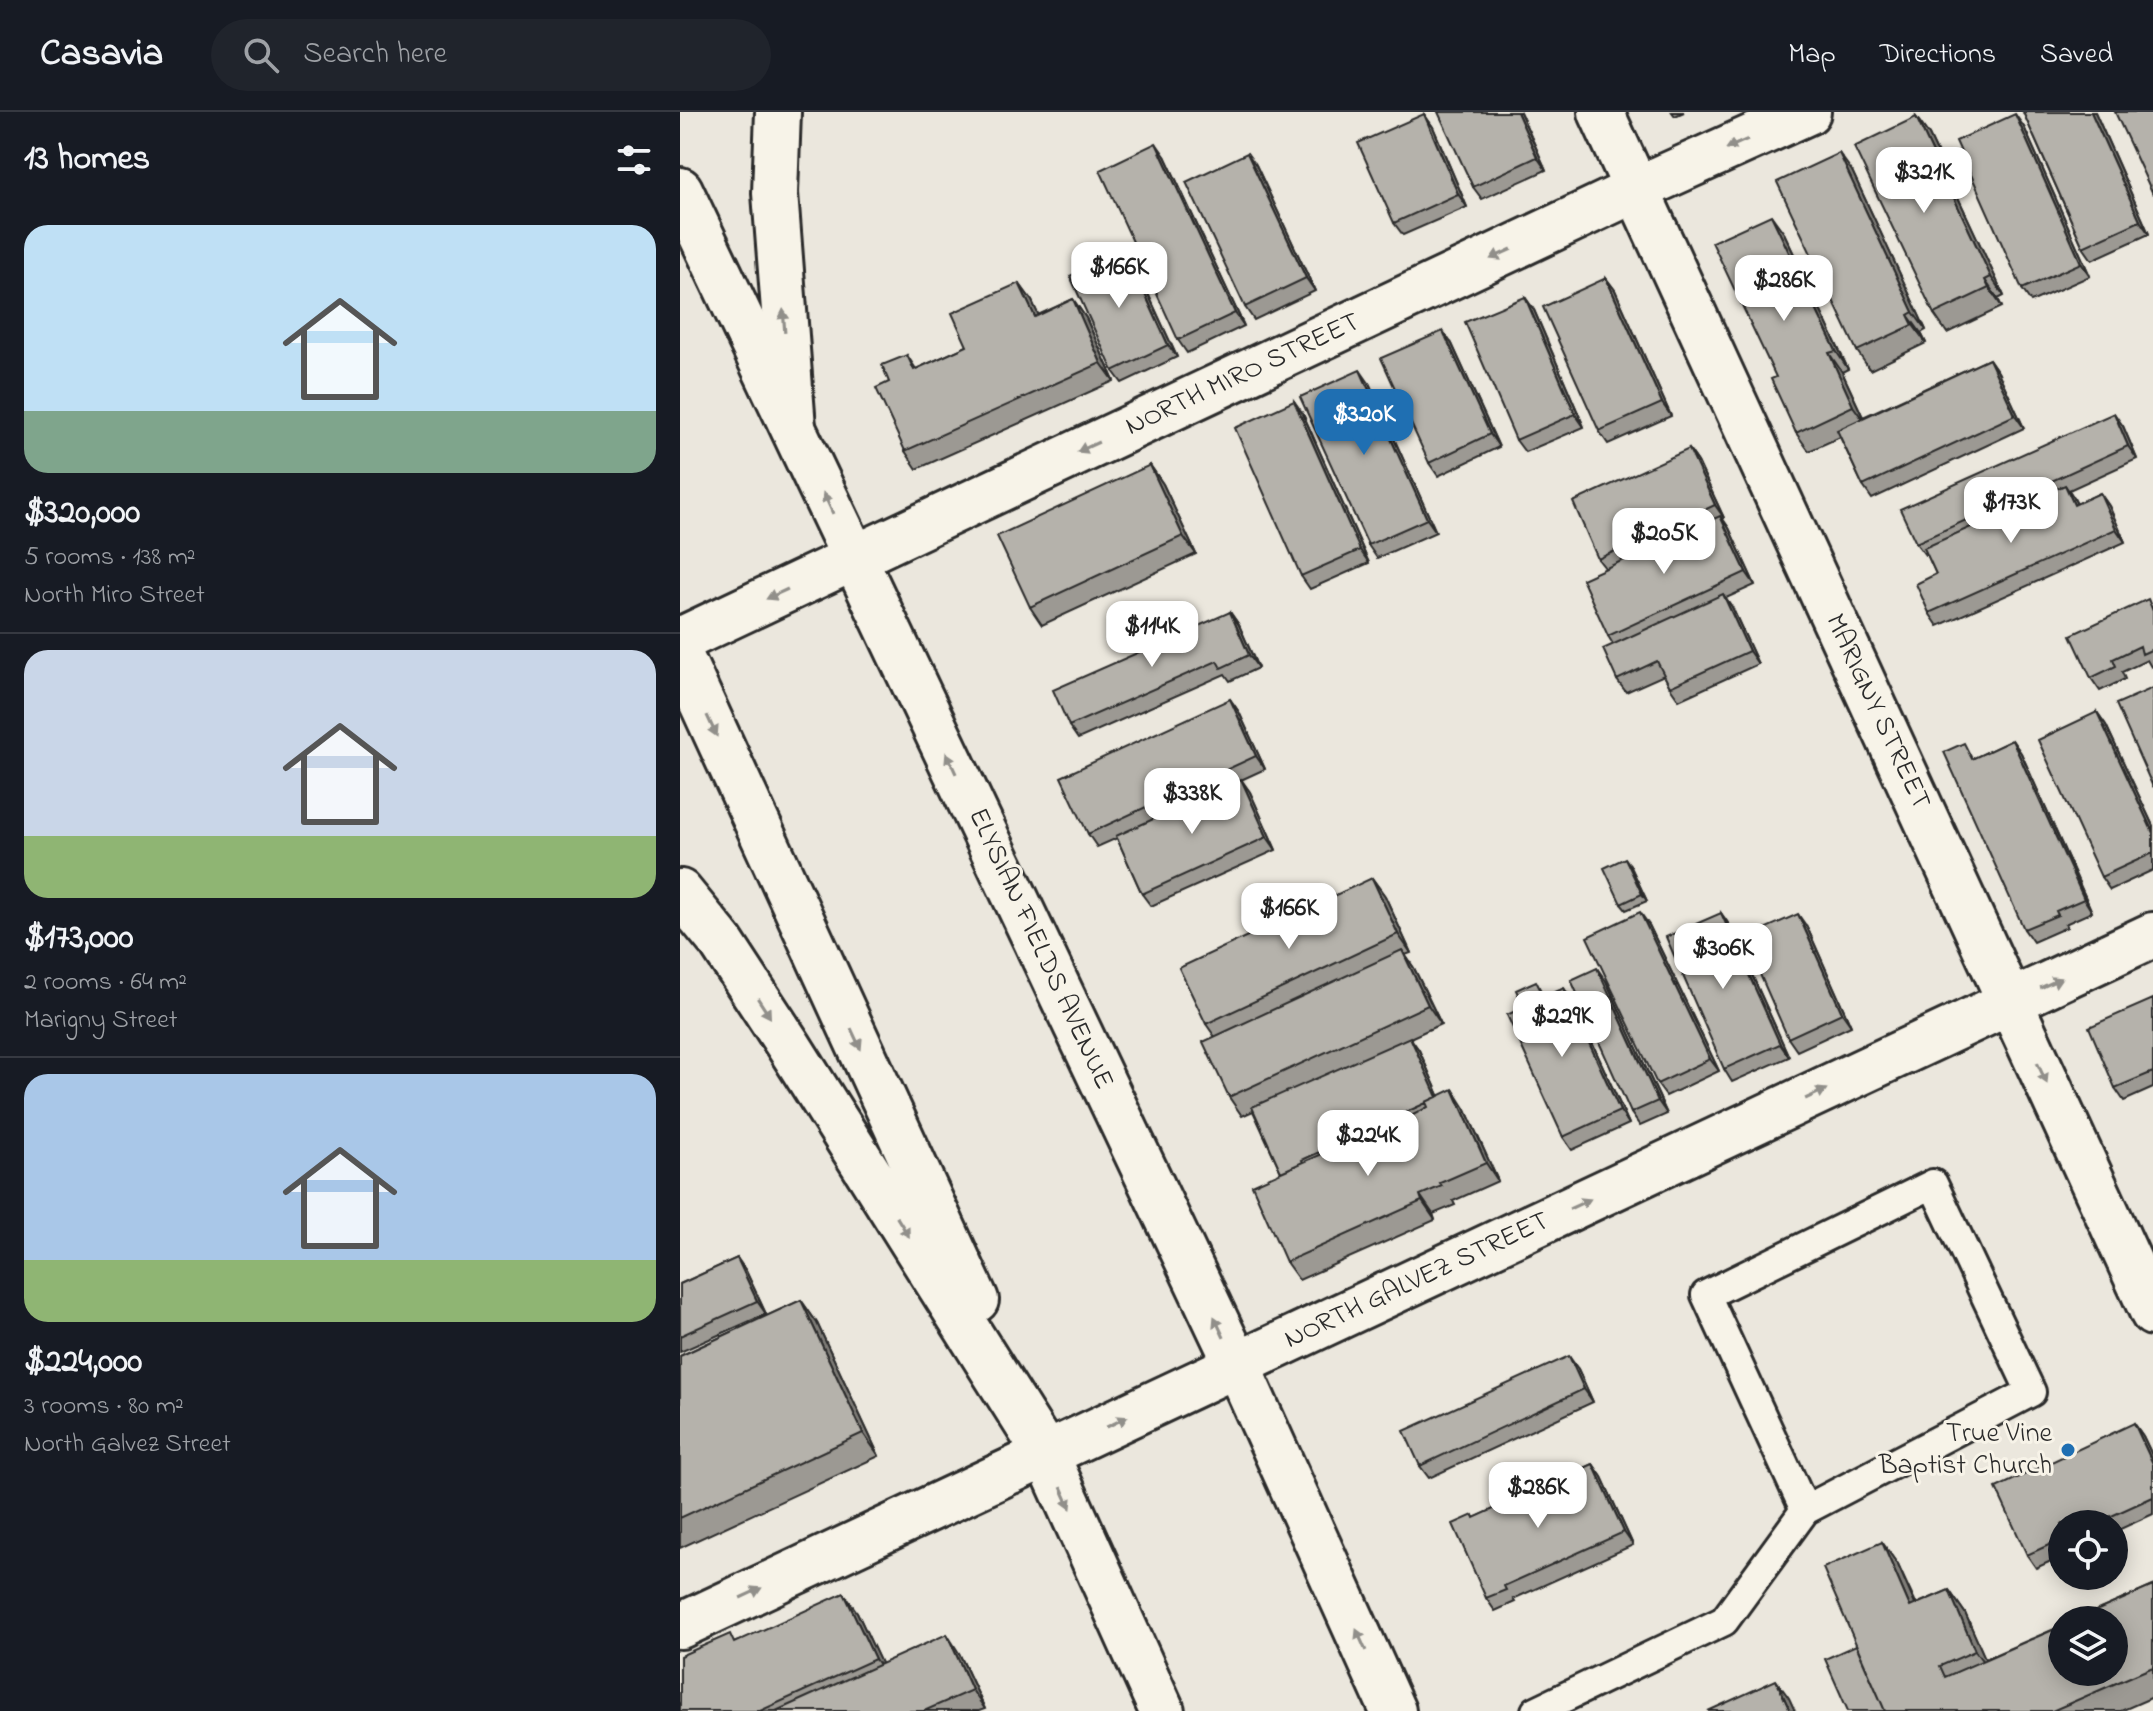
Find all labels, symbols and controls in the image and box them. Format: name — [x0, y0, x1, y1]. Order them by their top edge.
search box — [211, 19, 771, 91]
text: Casavia — [40, 27, 163, 83]
icon: search — [239, 33, 283, 77]
text: Search here — [303, 33, 447, 77]
text: Map — [1788, 35, 1836, 76]
text: Directions — [1880, 35, 1996, 76]
text: Saved — [2040, 35, 2113, 76]
text: 13 homes — [24, 135, 150, 185]
one-way arrow — [1725, 137, 1749, 151]
icon: filters — [612, 138, 656, 182]
pin: $321K — [1868, 147, 1980, 215]
text: $321K — [1894, 154, 1954, 192]
pin: $166K — [1063, 242, 1175, 310]
one-way arrow — [1489, 247, 1513, 261]
text: $166K — [1089, 249, 1149, 287]
pin: $286K — [1728, 255, 1840, 323]
text: $286K — [1753, 262, 1815, 300]
icon: home — [268, 277, 412, 421]
street label: NORTH MIRO STREET — [1119, 303, 1367, 447]
one-way arrow — [778, 308, 791, 333]
pin: $320K — [1308, 389, 1420, 457]
text: $320K — [1332, 396, 1396, 434]
one-way arrow — [1077, 441, 1100, 454]
pin: $173K — [1955, 477, 2067, 545]
text: $173K — [1982, 484, 2040, 522]
text: $320,000 — [24, 489, 140, 539]
one-way arrow — [821, 491, 835, 514]
pin: $205K — [1608, 508, 1720, 576]
text: $205K — [1630, 515, 1698, 553]
text: 5 rooms · 138 m² — [24, 539, 196, 577]
text: North Miro Street — [24, 577, 205, 615]
one-way arrow — [765, 587, 789, 601]
pin: $114K — [1096, 601, 1208, 669]
street label: MARIGNY STREET — [1814, 607, 1940, 817]
text: $114K — [1124, 608, 1180, 646]
icon: home — [268, 702, 412, 846]
one-way arrow — [706, 714, 719, 738]
one-way arrow — [945, 751, 958, 775]
pin: $338K — [1136, 768, 1248, 836]
text: $338K — [1162, 775, 1222, 813]
street label: ELYSIAN FIELDS AVENUE — [957, 801, 1123, 1097]
pin: $166K — [1233, 883, 1345, 951]
text: $166K — [1259, 890, 1319, 928]
text: $173,000 — [24, 914, 133, 964]
pin: $306K — [1667, 923, 1779, 991]
text: $306K — [1692, 930, 1754, 968]
text: 2 rooms · 64 m² — [24, 964, 187, 1002]
one-way arrow — [2039, 976, 2063, 990]
pin: $229K — [1506, 991, 1618, 1059]
one-way arrow — [756, 997, 771, 1018]
text: $229K — [1531, 998, 1593, 1036]
text: Marigny Street — [24, 1002, 178, 1040]
one-way arrow — [849, 1027, 863, 1050]
one-way arrow — [2036, 1062, 2049, 1085]
one-way arrow — [1804, 1087, 1827, 1101]
pin: $224K — [1312, 1110, 1424, 1178]
text: $224K — [1336, 1117, 1400, 1155]
icon: home — [268, 1126, 412, 1270]
one-way arrow — [1569, 1197, 1592, 1211]
street label: NORTH GALVEZ STREET — [1278, 1202, 1556, 1360]
one-way arrow — [896, 1216, 910, 1238]
one-way arrow — [1212, 1315, 1226, 1338]
text: $224,000 — [24, 1338, 142, 1388]
text: 3 rooms · 80 m² — [24, 1388, 184, 1426]
place label: True Vine Baptist Church — [1878, 1414, 2052, 1487]
one-way arrow — [1105, 1415, 1129, 1429]
text: North Galvez Street — [24, 1426, 231, 1464]
marker: True Vine Baptist Church — [2059, 1441, 2077, 1459]
pin: $286K — [1482, 1462, 1594, 1530]
text: $286K — [1507, 1469, 1569, 1507]
one-way arrow — [1059, 1486, 1072, 1510]
map controls — [2048, 1510, 2128, 1686]
button: locate — [2048, 1510, 2128, 1590]
one-way arrow — [739, 1586, 762, 1600]
button: layers — [2048, 1606, 2128, 1686]
one-way arrow — [1354, 1628, 1368, 1652]

